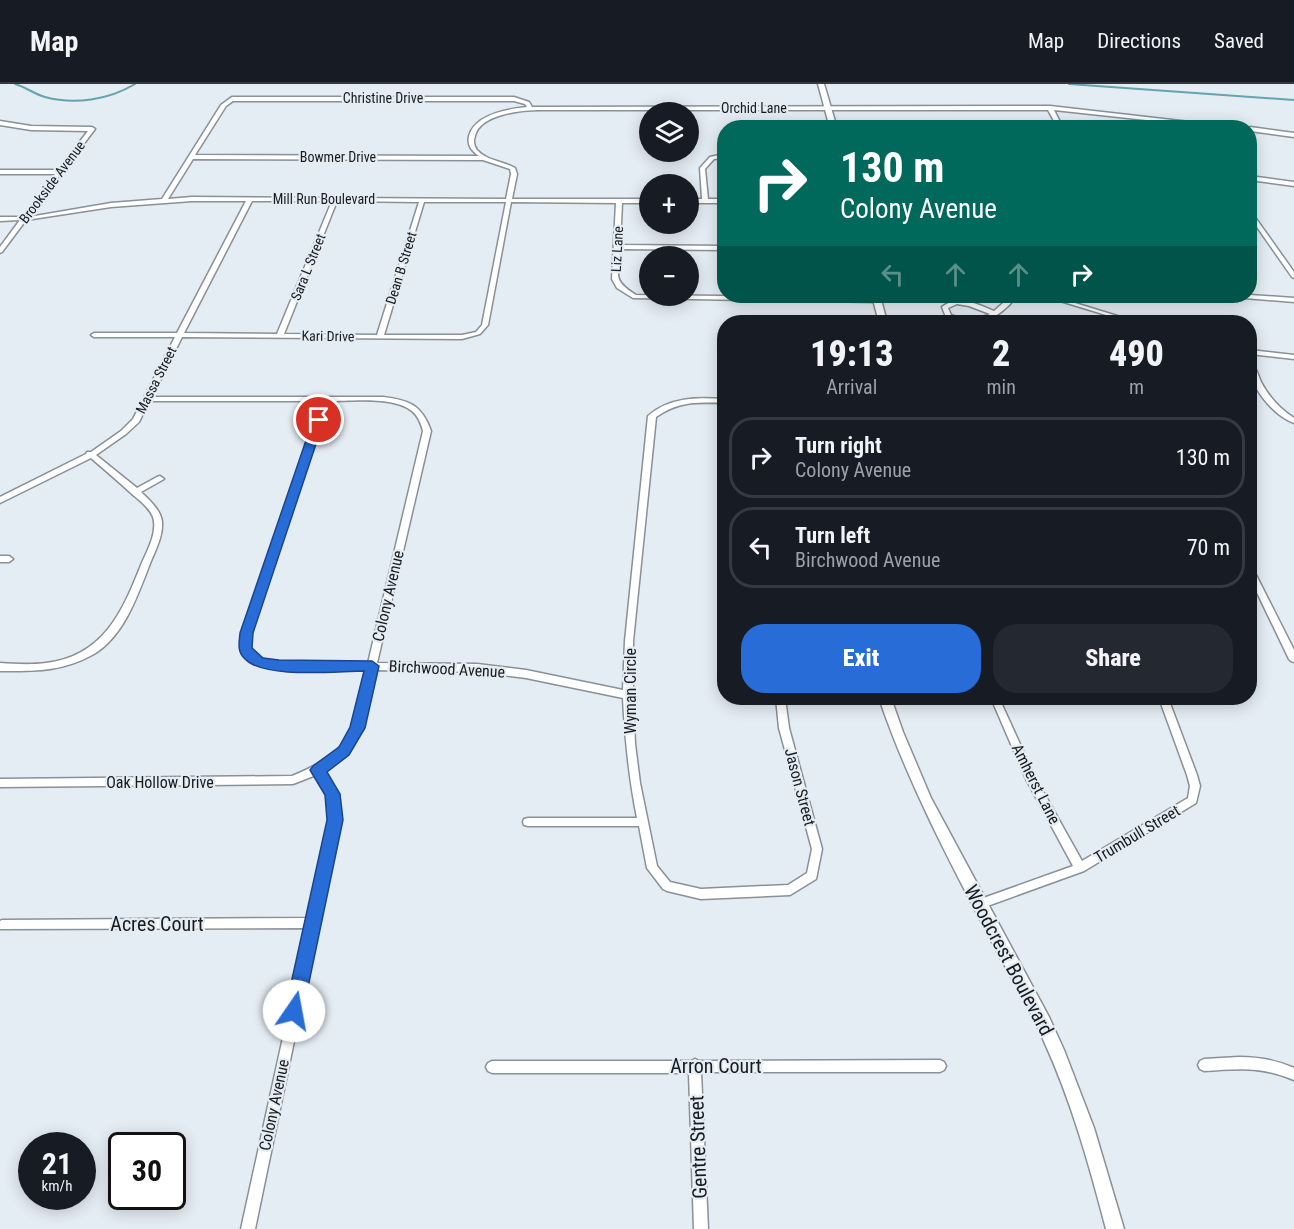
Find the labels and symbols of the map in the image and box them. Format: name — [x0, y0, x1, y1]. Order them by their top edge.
street label: Christine Drive — [343, 90, 424, 106]
street label: Orchid Lane — [721, 100, 787, 116]
street label: Brookside Avenue — [16, 137, 88, 226]
street label: Bowmer Drive — [300, 149, 377, 165]
street label: Mill Run Boulevard — [273, 191, 375, 207]
street label: Liz Lane — [608, 225, 626, 272]
street label: Dean B Street — [382, 230, 420, 306]
street label: Sara L Street — [287, 231, 329, 303]
street label: Kari Drive — [301, 328, 355, 344]
street label: Massa Street — [132, 344, 180, 416]
pin — [293, 394, 344, 445]
street label: Colony Avenue — [368, 549, 408, 643]
street label: Wyman Circle — [621, 648, 640, 734]
street label: Birchwood Avenue — [388, 656, 506, 682]
street label: Amherst Lane — [1008, 741, 1064, 827]
street label: Jason Street — [781, 746, 820, 828]
street label: Oak Hollow Drive — [106, 773, 214, 792]
street label: Trumbull Street — [1091, 801, 1183, 867]
street label: Woodcrest Boulevard — [959, 880, 1059, 1040]
street label: Acres Court — [110, 912, 204, 936]
position arrow — [262, 979, 326, 1043]
street label: Arron Court — [670, 1054, 762, 1078]
street label: Colony Avenue — [255, 1058, 293, 1152]
street label: Gentre Street — [684, 1095, 712, 1199]
speed limit sign: 30 — [108, 1132, 186, 1210]

